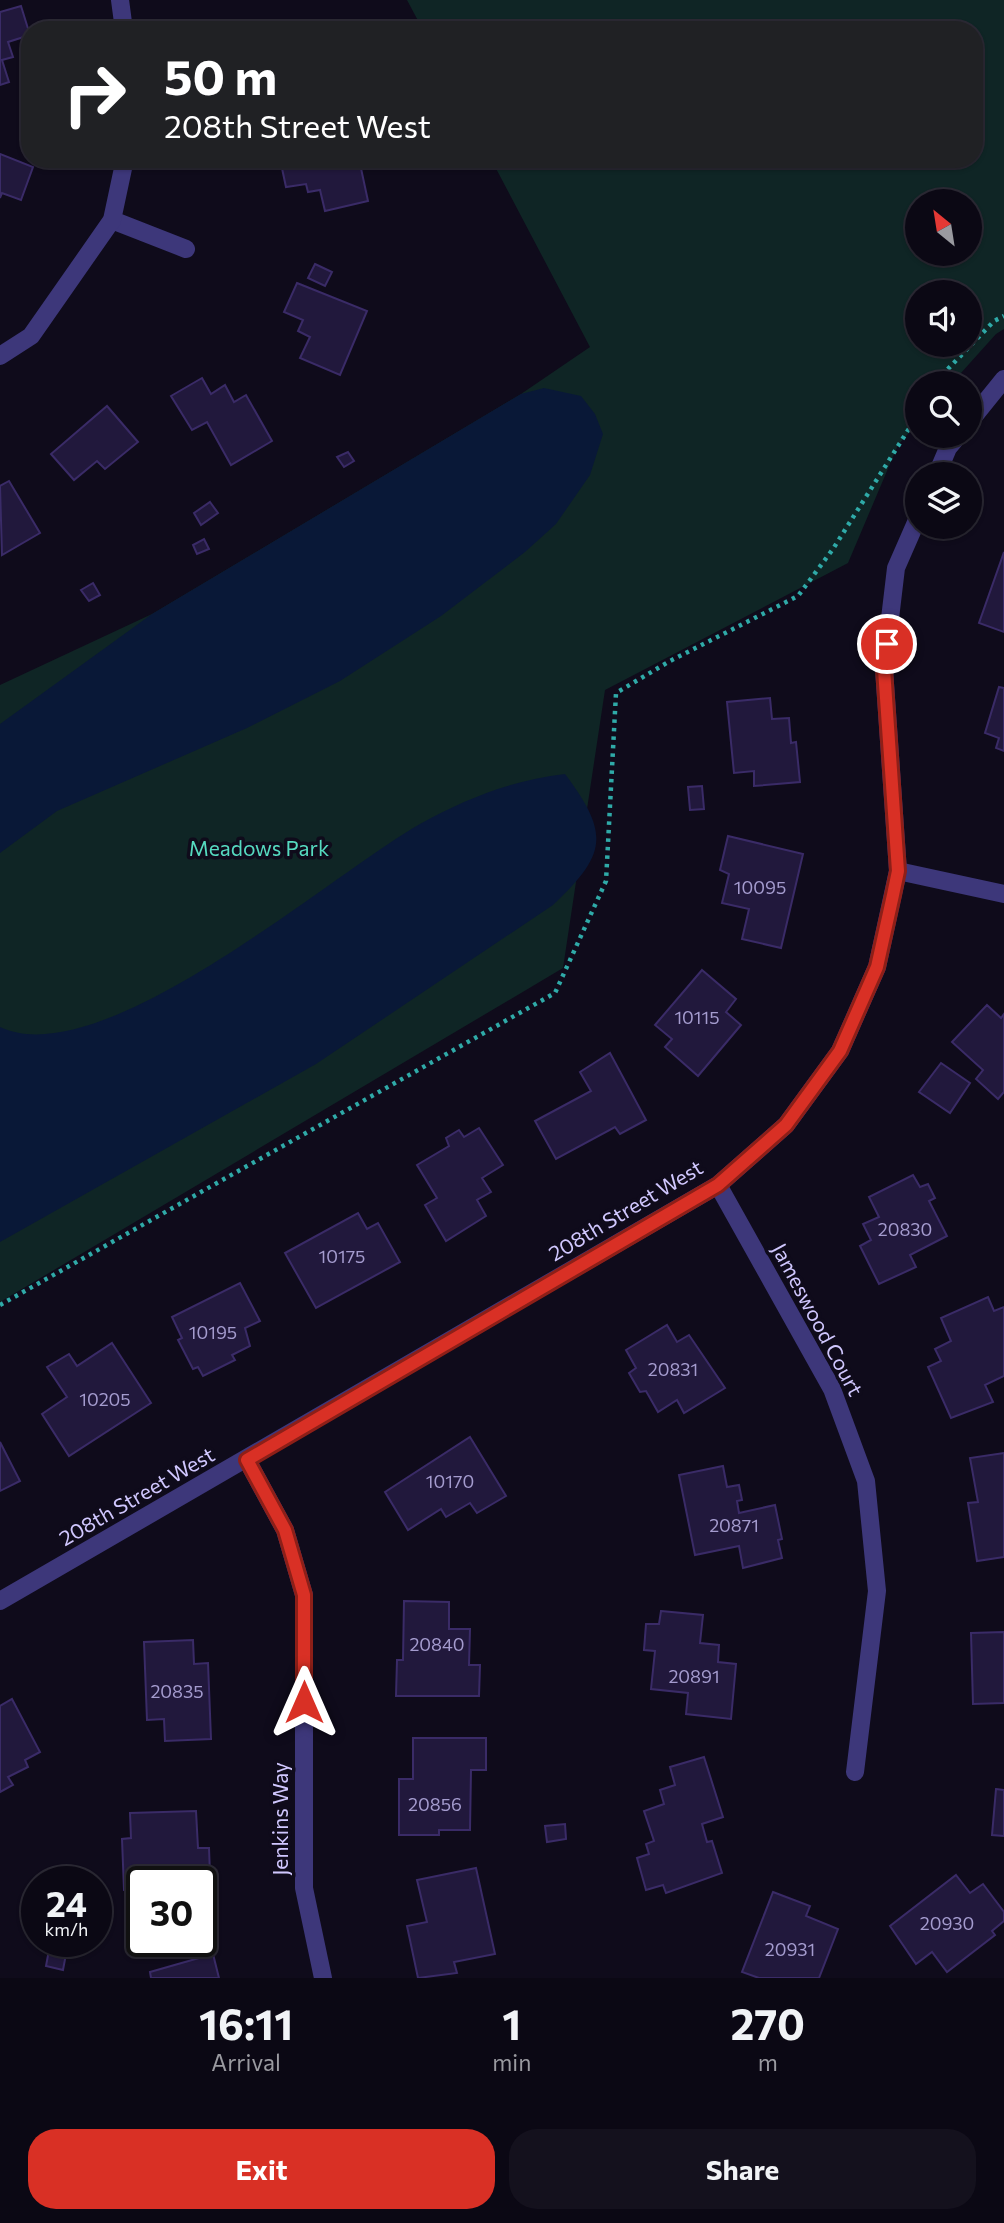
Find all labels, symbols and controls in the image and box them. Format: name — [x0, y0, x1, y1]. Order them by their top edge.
text: 50 m — [164, 45, 277, 105]
icon: right — [49, 49, 140, 140]
text: 208th Street West — [164, 105, 431, 145]
north arrow — [905, 189, 982, 266]
map controls — [905, 189, 982, 539]
button: sound — [905, 280, 982, 357]
button: search — [905, 371, 982, 448]
button: layers — [905, 462, 982, 539]
pin — [857, 614, 917, 674]
icon: arrive — [868, 625, 906, 663]
park label: Meadows Park — [189, 835, 329, 860]
house number: 10095 — [734, 876, 786, 898]
house number: 10115 — [674, 1006, 720, 1028]
street label: 208th Street West — [544, 1154, 707, 1266]
house number: 20830 — [878, 1218, 932, 1240]
street label: Jameswood Court — [768, 1239, 869, 1400]
house number: 10175 — [319, 1245, 365, 1267]
house number: 10195 — [189, 1321, 237, 1343]
house number: 20831 — [648, 1358, 698, 1380]
house number: 10205 — [79, 1388, 131, 1410]
street label: 208th Street West — [54, 1441, 218, 1550]
house number: 10170 — [426, 1470, 474, 1492]
house number: 20871 — [709, 1514, 759, 1536]
house number: 20840 — [409, 1633, 465, 1655]
position arrow — [267, 1665, 341, 1739]
house number: 20891 — [668, 1665, 720, 1687]
house number: 20835 — [150, 1680, 204, 1702]
street label: Jenkins Way — [267, 1762, 292, 1876]
house number: 20856 — [408, 1793, 462, 1815]
speed limit sign: 30 — [126, 1866, 217, 1957]
text: 24 — [46, 1881, 87, 1924]
house number: 20930 — [920, 1912, 974, 1934]
text: km/h — [45, 1918, 88, 1940]
house number: 20931 — [765, 1938, 815, 1960]
text: 16:11 — [199, 1997, 293, 2049]
text: 1 — [502, 1997, 521, 2049]
text: 270 — [731, 1997, 805, 2049]
text: Arrival — [211, 2048, 281, 2076]
text: min — [492, 2048, 531, 2076]
text: m — [758, 2048, 778, 2076]
button: Exit — [28, 2129, 495, 2209]
button: Share — [509, 2129, 976, 2209]

